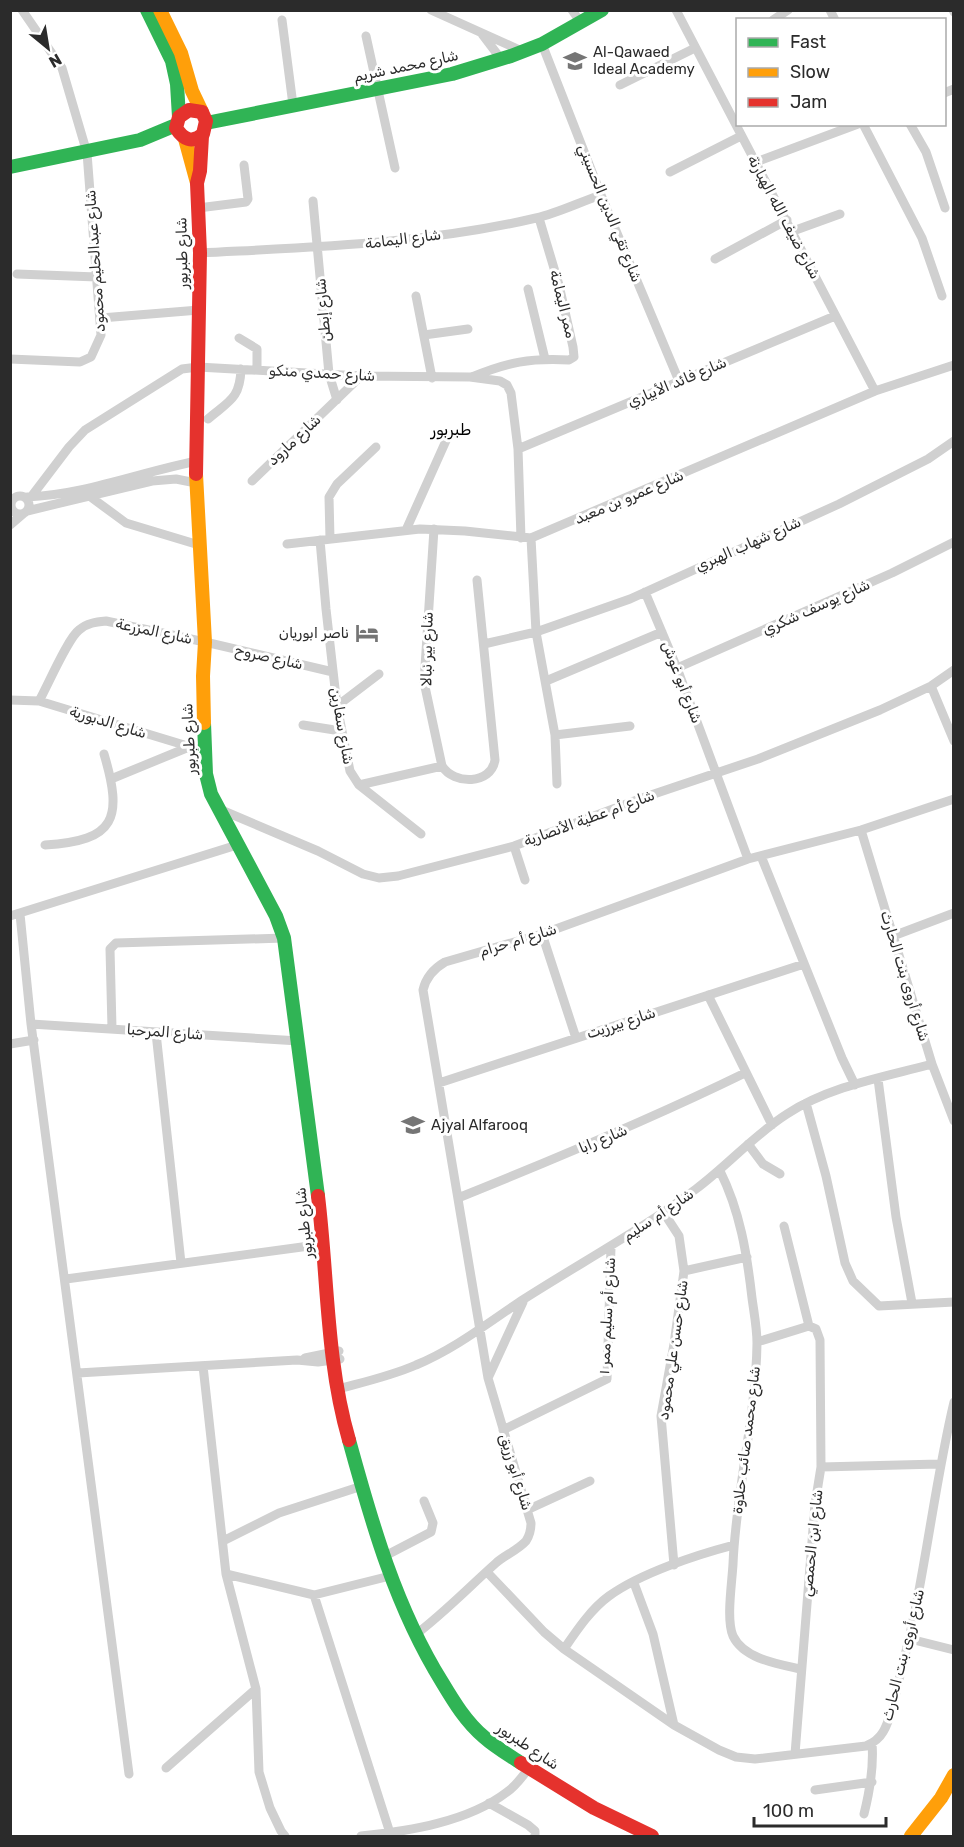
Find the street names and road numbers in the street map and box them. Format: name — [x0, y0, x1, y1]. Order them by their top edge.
street label: شارع محمد شريم — [352, 46, 461, 88]
street label: شارع تقي الدين الحسيني — [571, 141, 646, 286]
street label: شارع ضيف الله الهبارنة — [742, 152, 824, 283]
street label: شارع عبدالحليم محمود — [81, 189, 111, 333]
street label: شارع طبربور — [172, 217, 194, 290]
street label: شارع اليمامة — [364, 225, 442, 255]
street label: ممر اليمامة — [546, 268, 580, 340]
street label: شارع إبطن — [311, 277, 337, 342]
street label: شارع فائد الأبياري — [625, 353, 730, 413]
street label: شارع حمدي منكو — [268, 361, 376, 387]
street label: شارع مارود — [263, 411, 326, 471]
street label: شارع عمرو بن معبد — [572, 466, 687, 530]
street label: شارع شهاب الهبري — [692, 513, 805, 577]
street label: شارع يوسف شكري — [759, 575, 874, 641]
street label: شارع بير نبالا — [417, 611, 439, 687]
street label: شارع المزرعة — [114, 614, 194, 650]
street label: شارع أبو غوش — [656, 638, 706, 727]
street label: شارع صروح — [233, 640, 305, 676]
street label: شارع سفارين — [324, 686, 358, 766]
street label: شارع الدبورية — [67, 702, 149, 744]
street label: شارع طبربور — [178, 703, 202, 776]
street label: شارع أم عطية الأنصارية — [521, 786, 658, 852]
street label: شارع أروى بنت الحارث — [875, 909, 933, 1044]
street label: شارع أم حرام — [477, 920, 559, 962]
street label: شارع بيرزيت — [584, 1003, 659, 1045]
street label: شارع المرحبا — [126, 1020, 204, 1046]
street label: شارع رابا — [576, 1121, 631, 1159]
street label: شارع أم سليم — [619, 1185, 698, 1247]
street label: شارع طبربور — [291, 1186, 319, 1260]
street label: شارع أم سليم ممر ١ — [595, 1257, 621, 1375]
street label: شارع حسن علي محمود — [654, 1279, 695, 1422]
street label: شارع محمد صائب حلاوة — [728, 1365, 766, 1515]
street label: شارع أبو زريق — [494, 1431, 536, 1513]
street label: شارع ابن الحمصي — [797, 1488, 830, 1598]
street label: شارع أروى بنت الحارث — [878, 1587, 930, 1723]
street label: شارع طبربور — [491, 1718, 563, 1775]

